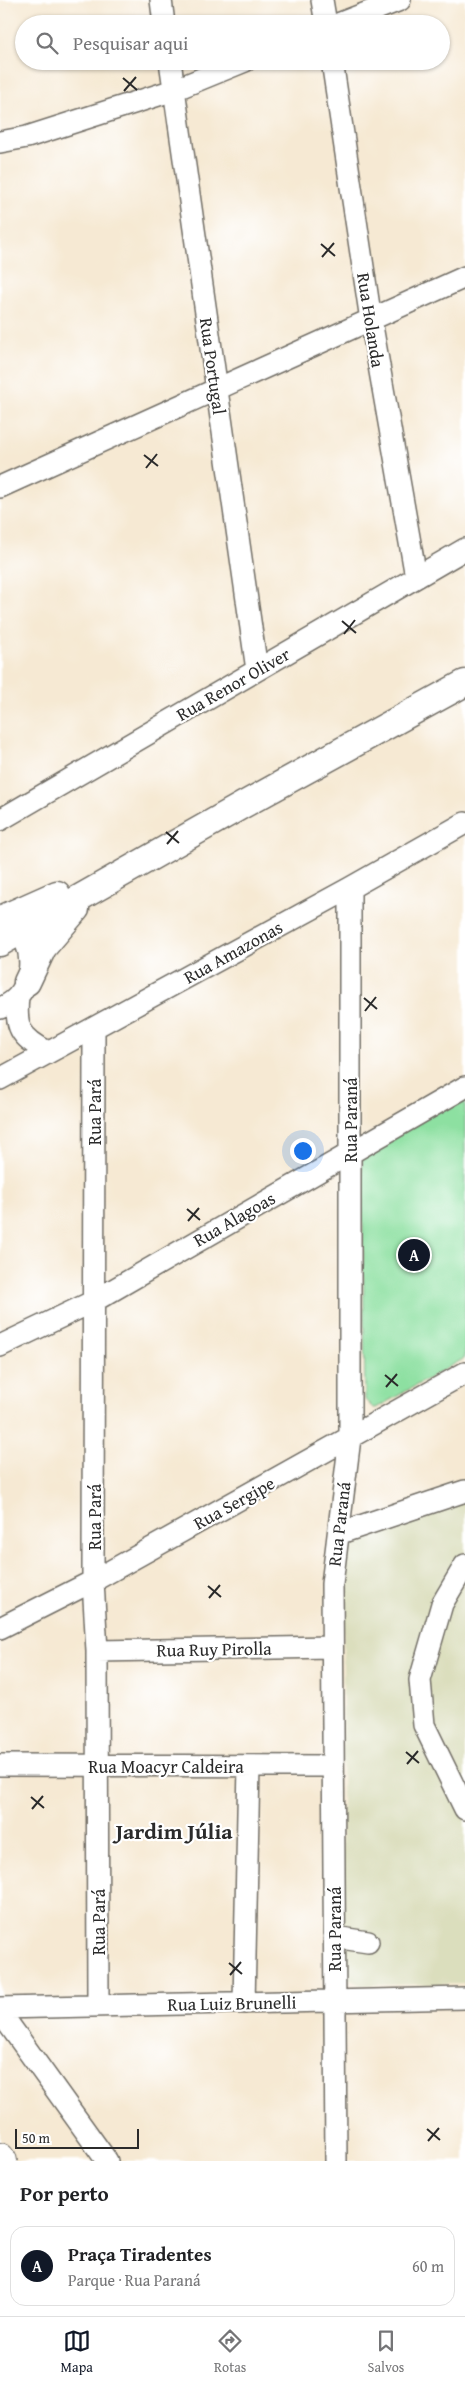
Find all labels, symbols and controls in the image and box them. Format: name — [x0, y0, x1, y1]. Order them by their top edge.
search box — [15, 15, 450, 70]
icon: search — [33, 29, 61, 57]
text: Pesquisar aqui — [73, 29, 188, 57]
street label: Rua Holanda — [350, 271, 392, 370]
street label: Rua Portugal — [193, 316, 233, 416]
street label: Rua Renor Oliver — [171, 640, 295, 728]
street label: Rua Amazonas — [179, 914, 287, 990]
street label: Rua Paraná — [337, 1077, 364, 1163]
street label: Rua Pará — [81, 1078, 108, 1145]
your location — [290, 1138, 316, 1164]
street label: Rua Alagoas — [188, 1185, 280, 1253]
pin: A — [398, 1236, 430, 1274]
street label: Rua Sergipe — [188, 1470, 280, 1536]
street label: Rua Paraná — [320, 1480, 358, 1568]
street label: Rua Pará — [81, 1483, 108, 1550]
street label: Rua Ruy Pirolla — [156, 1634, 272, 1664]
street label: Rua Moacyr Caldeira — [88, 1753, 244, 1780]
district label: Jardim Júlia — [111, 1815, 233, 1847]
street label: Rua Paraná — [321, 1886, 348, 1972]
street label: Rua Pará — [85, 1888, 112, 1955]
street label: Rua Luiz Brunelli — [167, 1988, 297, 2018]
scale bar — [15, 2126, 139, 2149]
text: 50 m — [22, 2128, 50, 2148]
text: Por perto — [20, 2178, 109, 2209]
text: Praça Tiradentes — [68, 2240, 212, 2268]
text: A — [32, 2254, 42, 2278]
text: 60 m — [412, 2254, 444, 2278]
text: Parque · Rua Paraná — [68, 2268, 200, 2292]
tab: Mapa — [61, 2327, 93, 2377]
tab: Rotas — [214, 2327, 246, 2377]
tab: Salvos — [368, 2327, 404, 2377]

